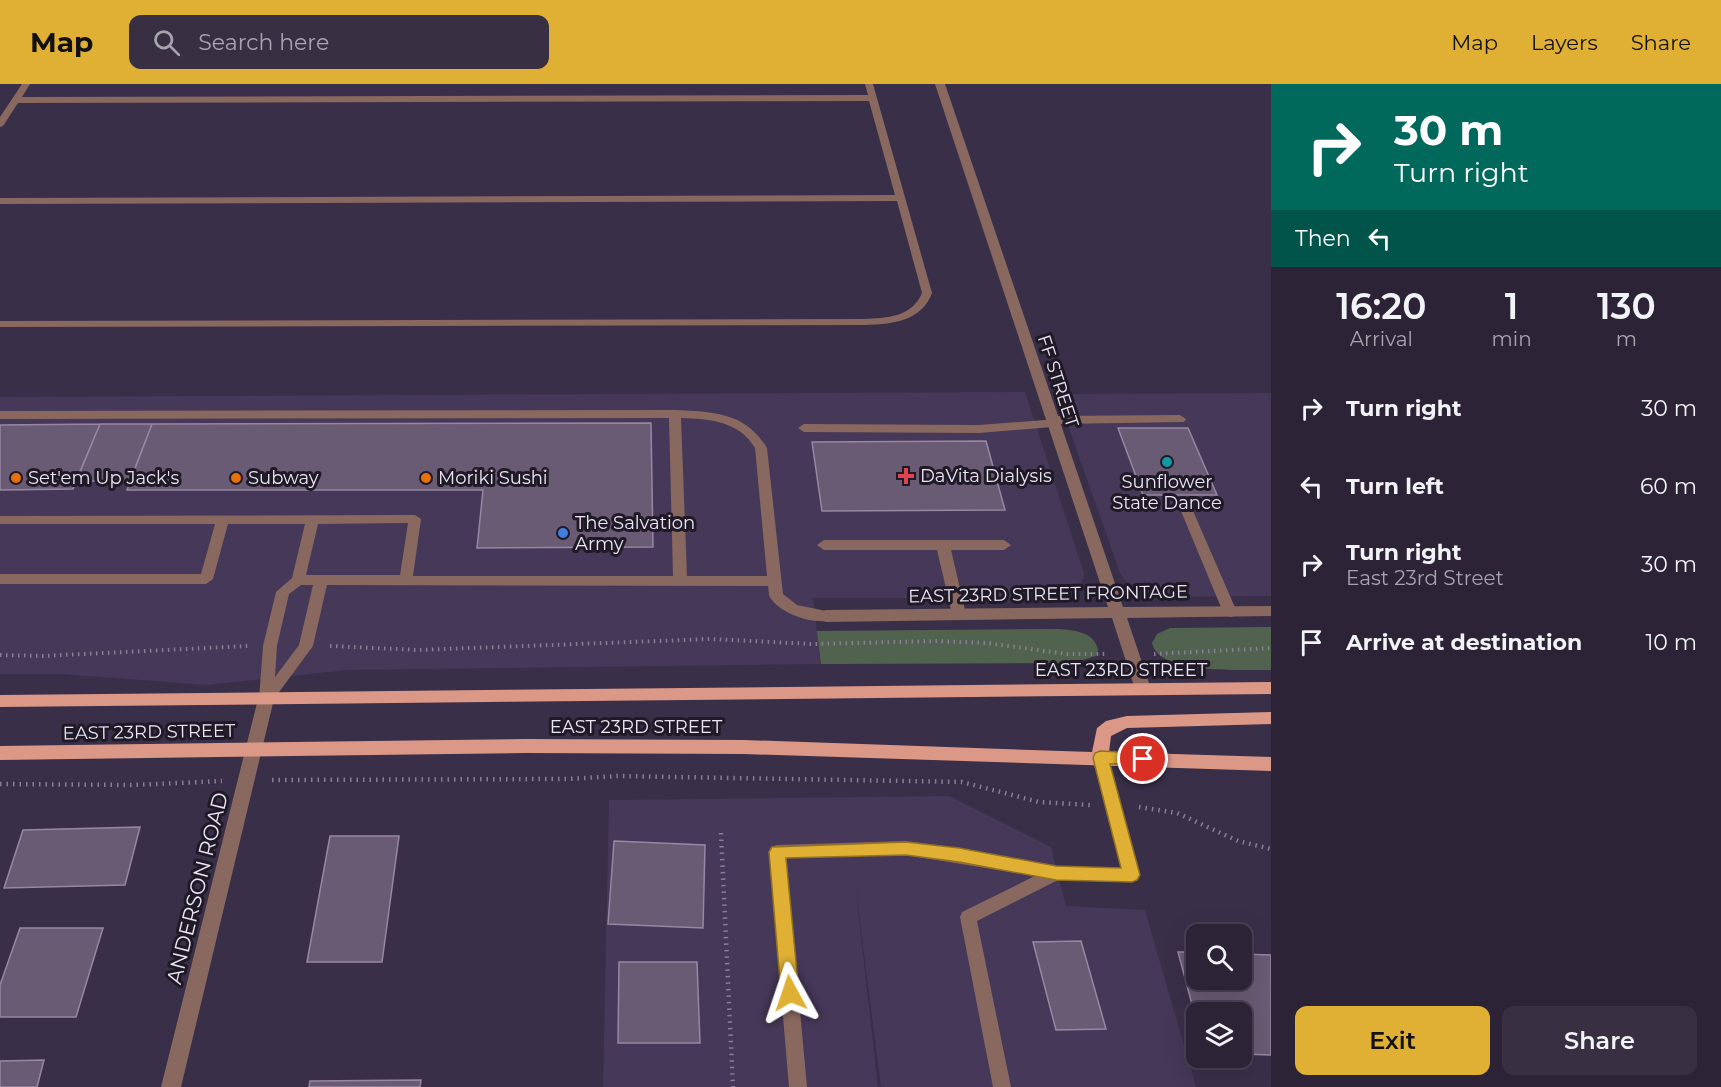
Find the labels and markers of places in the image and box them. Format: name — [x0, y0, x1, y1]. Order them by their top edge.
marker: Sunflower State Dance — [1160, 455, 1174, 469]
place label: DaVita Dialysis — [920, 465, 1052, 487]
place label: Set'em Up Jack's — [28, 467, 180, 489]
place label: Subway — [248, 467, 319, 489]
place label: Moriki Sushi — [438, 467, 548, 489]
marker: DaVita Dialysis — [897, 467, 915, 485]
marker: Set'em Up Jack's — [9, 471, 23, 485]
marker: Subway — [229, 471, 243, 485]
marker: Moriki Sushi — [419, 471, 433, 485]
place label: Sunflower State Dance — [1112, 471, 1222, 514]
place label: The Salvation Army — [575, 512, 695, 555]
marker: The Salvation Army — [556, 526, 570, 540]
pin — [1117, 733, 1168, 784]

